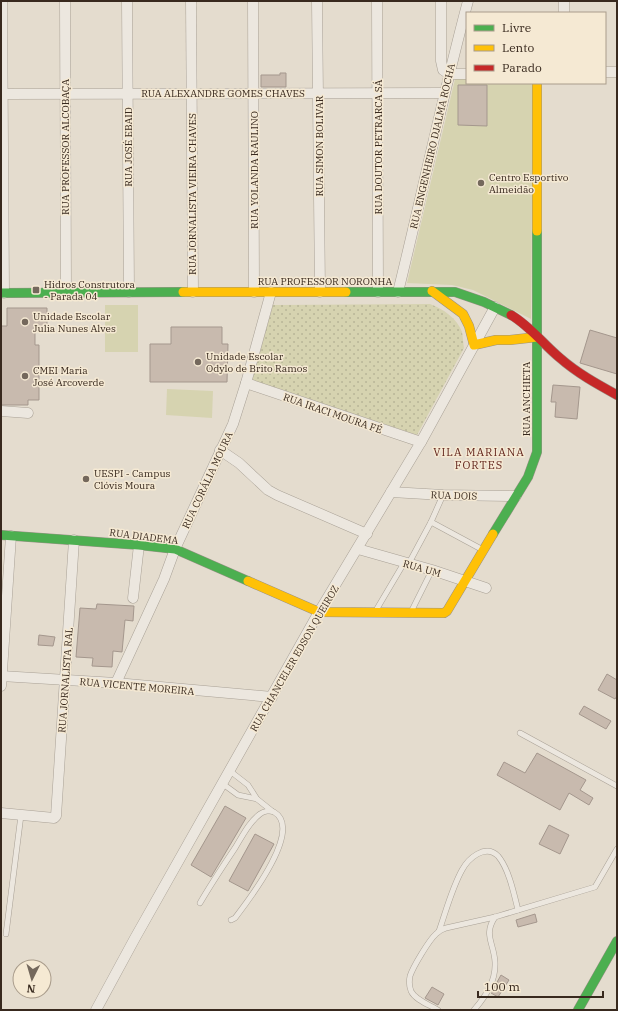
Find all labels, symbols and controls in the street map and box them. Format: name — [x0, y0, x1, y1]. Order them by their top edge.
legend — [466, 12, 606, 84]
text: Livre — [502, 20, 531, 35]
text: Lento — [502, 40, 534, 55]
text: Parado — [502, 60, 542, 75]
street label: RUA ENGENHEIRO DJALMA ROCHA — [407, 62, 458, 230]
street label: RUA PROFESSOR ALCOBAÇA — [59, 79, 72, 215]
street label: RUA DOUTOR PETRARCA SÁ — [372, 79, 385, 214]
street label: RUA ALEXANDRE GOMES CHAVES — [141, 87, 305, 100]
street label: RUA SIMON BOLIVAR — [313, 95, 326, 197]
street label: RUA JOSÉ EBAID — [122, 107, 135, 187]
street label: RUA YOLANDA RAULINO — [248, 111, 261, 229]
street label: RUA JORNALISTA VIEIRA CHAVES — [186, 113, 199, 275]
place label: Centro Esportivo Almeidão — [489, 171, 569, 196]
marker: Centro Esportivo Almeidão — [476, 178, 486, 188]
street label: RUA PROFESSOR NORONHA — [258, 275, 392, 288]
place label: Hidros Construtora - Parada 04 — [44, 278, 136, 303]
marker: Hidros Construtora - Parada 04 — [31, 285, 41, 295]
place label: Unidade Escolar Julia Nunes Alves — [33, 310, 116, 335]
marker: Unidade Escolar Julia Nunes Alves — [20, 317, 30, 327]
place label: Unidade Escolar Odylo de Brito Ramos — [206, 350, 307, 375]
marker: Unidade Escolar Odylo de Brito Ramos — [193, 357, 203, 367]
street label: RUA ANCHIETA — [520, 362, 533, 436]
place label: CMEI Maria José Arcoverde — [33, 364, 104, 389]
marker: CMEI Maria José Arcoverde — [20, 371, 30, 381]
street label: RUA IRACI MOURA FÉ — [282, 390, 384, 437]
street label: RUA CORÁLIA MOURA — [179, 430, 236, 531]
district label: VILA MARIANA FORTES — [433, 445, 525, 472]
place label: UESPI - Campus Clóvis Moura — [94, 467, 171, 492]
marker: UESPI - Campus Clóvis Moura — [81, 474, 91, 484]
street label: RUA DOIS — [430, 488, 478, 503]
street label: RUA DIADEMA — [109, 526, 179, 547]
street label: RUA UM — [401, 557, 443, 580]
street label: RUA CHANCELER EDSON QUEIROZ — [247, 583, 342, 734]
street label: RUA JORNALISTA RAL — [55, 627, 76, 733]
street label: RUA VICENTE MOREIRA — [79, 675, 195, 698]
north arrow — [12, 959, 52, 999]
scale bar — [478, 973, 603, 999]
text: 100 m — [484, 979, 520, 994]
text: N — [26, 982, 36, 996]

